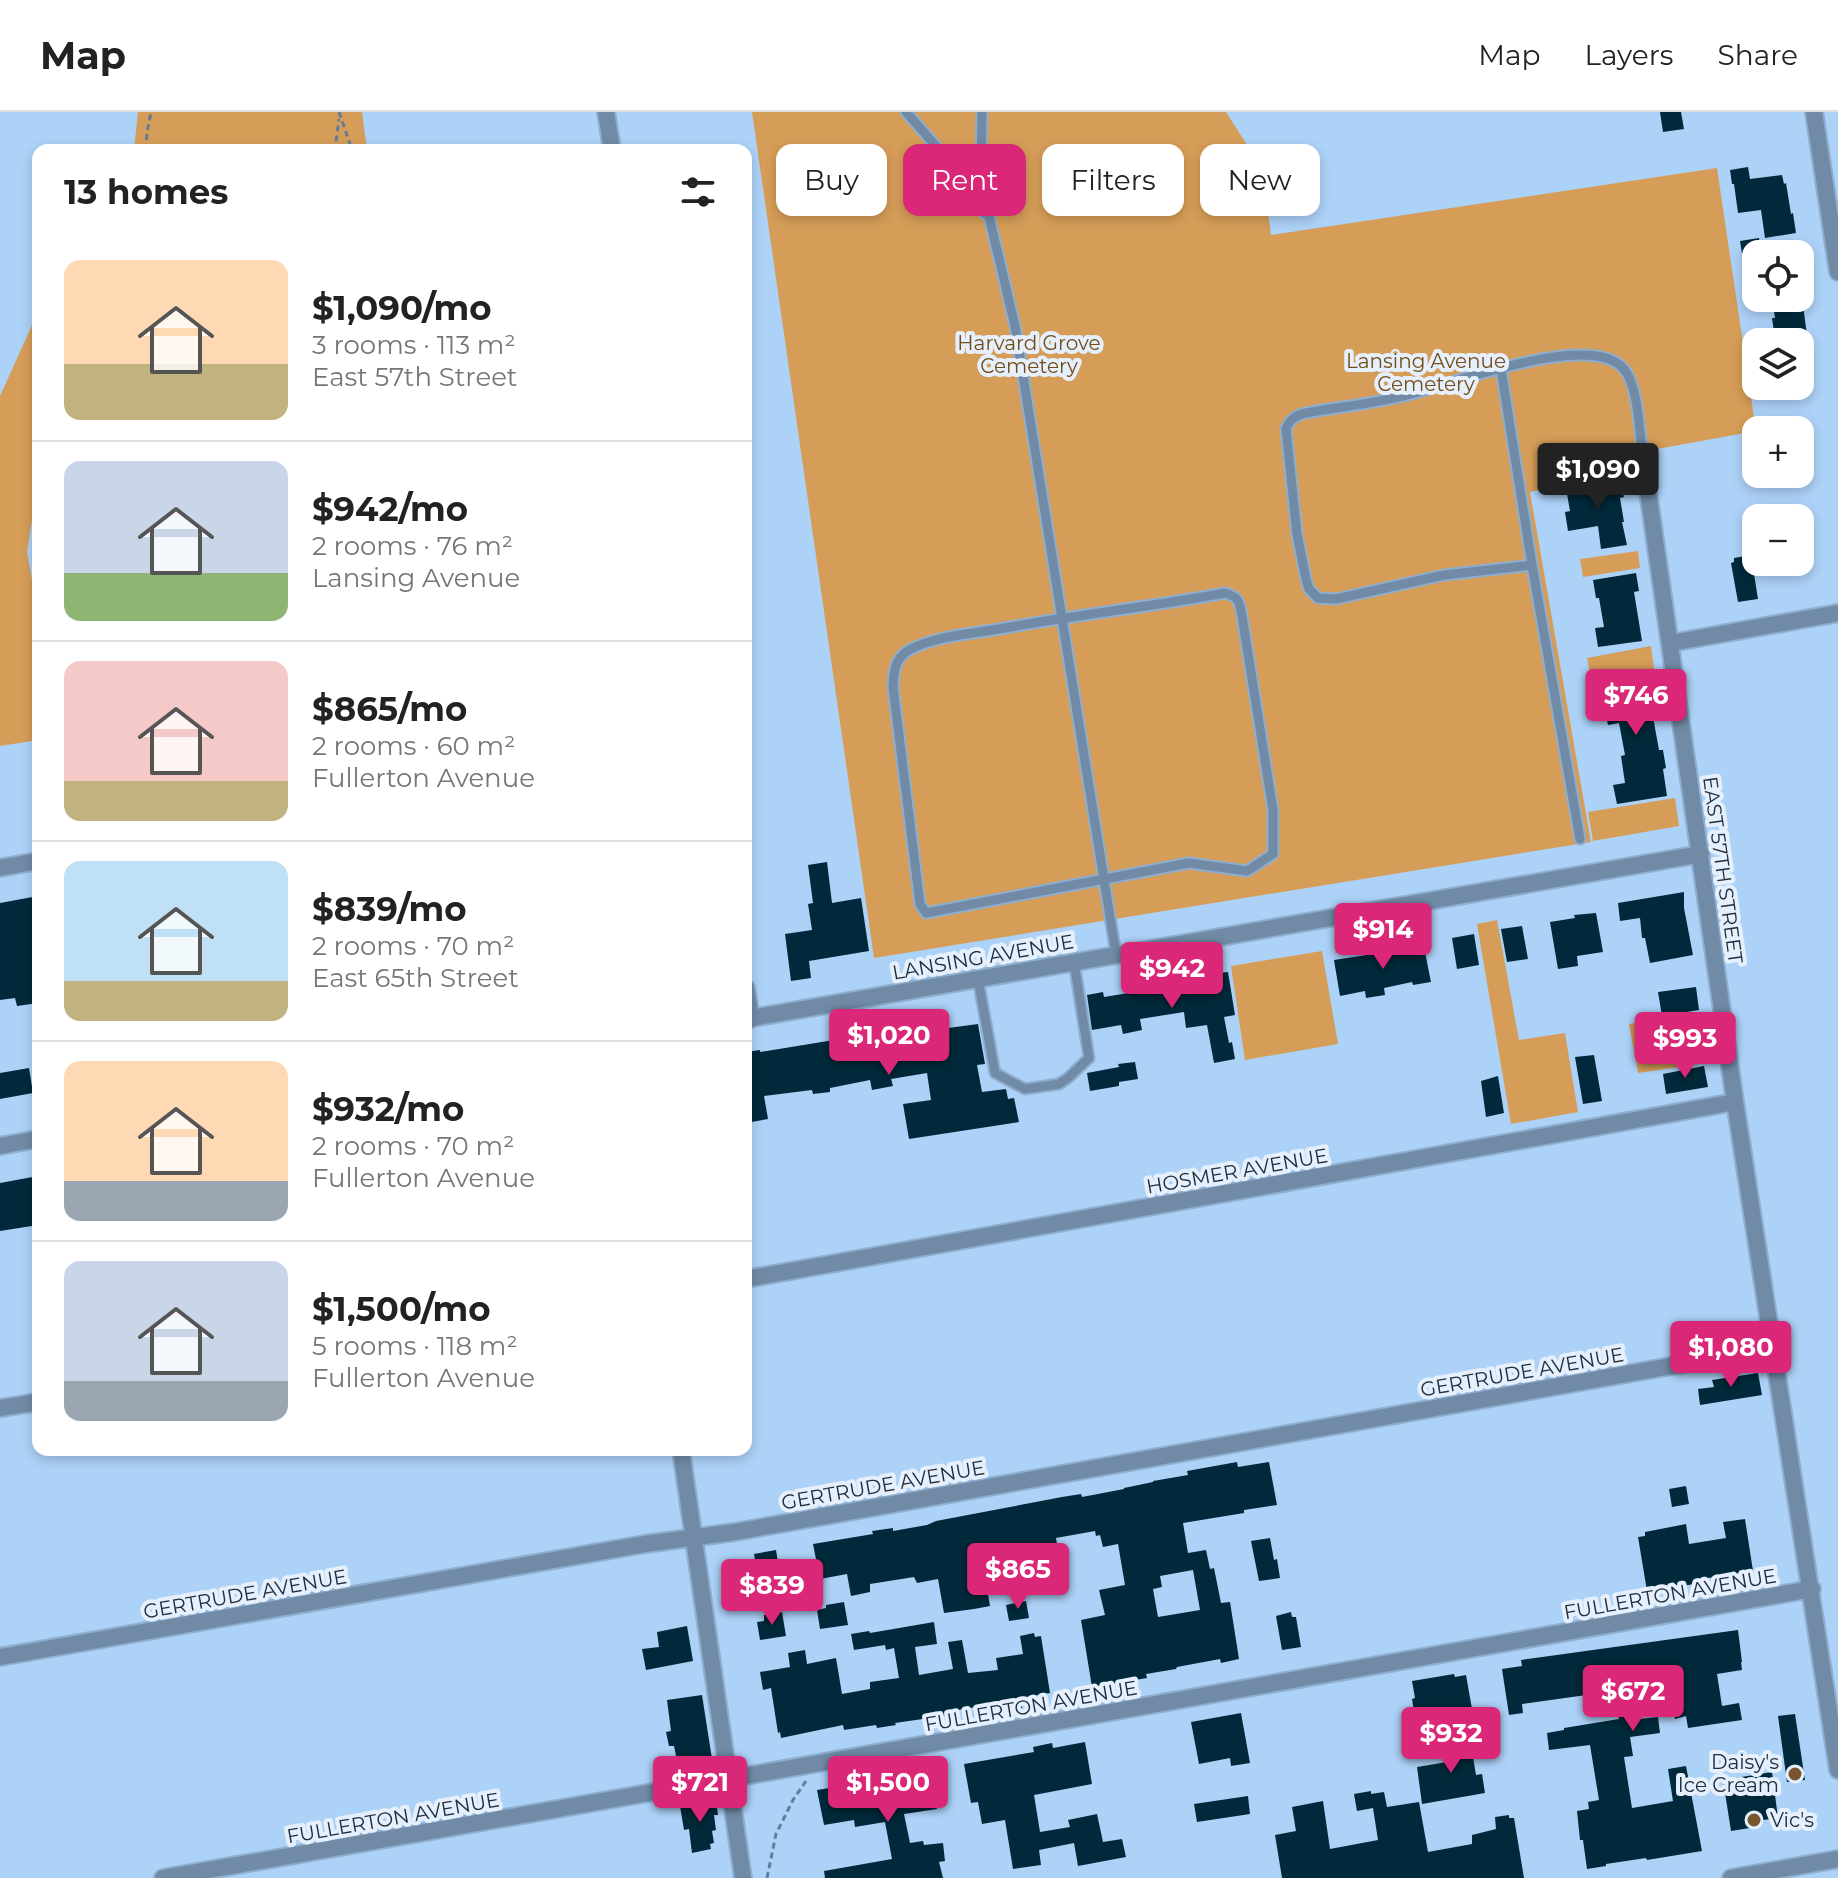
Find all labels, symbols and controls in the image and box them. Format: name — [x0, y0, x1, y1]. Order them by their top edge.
text: Map — [40, 32, 126, 79]
text: Map — [1478, 38, 1541, 72]
text: Layers — [1585, 38, 1674, 72]
text: Share — [1718, 38, 1798, 72]
chip: Buy — [776, 144, 887, 216]
chip: Rent — [903, 144, 1026, 216]
chip: Filters — [1042, 144, 1184, 216]
chip: New — [1200, 144, 1320, 216]
icon: filters — [676, 170, 720, 214]
text: 13 homes — [64, 171, 228, 213]
map controls — [1742, 240, 1814, 576]
button: locate — [1742, 240, 1814, 312]
text: $1,090/mo — [312, 287, 492, 329]
icon: home — [128, 292, 224, 388]
button: layers — [1742, 328, 1814, 400]
text: 3 rooms · 113 m² — [312, 329, 516, 361]
park label: Harvard Grove Cemetery — [957, 331, 1101, 378]
park label: Lansing Avenue Cemetery — [1346, 349, 1506, 396]
text: East 57th Street — [312, 361, 517, 393]
button: + — [1742, 416, 1814, 488]
pin: $1,090 — [1533, 443, 1663, 511]
text: $1,090 — [1556, 453, 1640, 485]
text: $942/mo — [312, 488, 468, 530]
icon: home — [128, 493, 224, 589]
button: − — [1742, 504, 1814, 576]
text: 2 rooms · 76 m² — [312, 530, 513, 562]
text: Lansing Avenue — [312, 562, 520, 594]
pin: $746 — [1589, 669, 1683, 737]
text: $746 — [1603, 679, 1669, 711]
text: $865/mo — [312, 688, 467, 730]
icon: home — [128, 693, 224, 789]
text: 2 rooms · 60 m² — [312, 730, 515, 762]
text: Fullerton Avenue — [312, 762, 535, 794]
street label: EAST 57TH STREET — [1698, 775, 1748, 966]
text: $839/mo — [312, 888, 466, 930]
icon: home — [128, 893, 224, 989]
pin: $914 — [1336, 903, 1430, 971]
text: $914 — [1353, 913, 1413, 945]
street label: LANSING AVENUE — [890, 929, 1076, 985]
text: 2 rooms · 70 m² — [312, 930, 514, 962]
pin: $942 — [1125, 942, 1219, 1010]
text: $942 — [1139, 952, 1205, 984]
text: East 65th Street — [312, 962, 519, 994]
pin: $1,020 — [824, 1009, 954, 1077]
pin: $993 — [1638, 1012, 1732, 1080]
text: $1,020 — [847, 1019, 931, 1051]
text: $993 — [1653, 1022, 1717, 1054]
text: $932/mo — [312, 1088, 464, 1130]
icon: home — [128, 1093, 224, 1189]
text: 2 rooms · 70 m² — [312, 1130, 514, 1162]
street label: HOSMER AVENUE — [1144, 1143, 1330, 1199]
text: Fullerton Avenue — [312, 1162, 535, 1194]
text: $1,500/mo — [312, 1288, 491, 1330]
icon: home — [128, 1293, 224, 1389]
pin: $1,080 — [1666, 1321, 1796, 1389]
text: 5 rooms · 118 m² — [312, 1330, 518, 1362]
text: $1,080 — [1688, 1331, 1774, 1363]
street label: GERTRUDE AVENUE — [1418, 1342, 1626, 1402]
text: Fullerton Avenue — [312, 1362, 535, 1394]
street label: GERTRUDE AVENUE — [779, 1455, 987, 1515]
pin: $865 — [971, 1543, 1065, 1611]
text: $865 — [985, 1553, 1051, 1585]
pin: $839 — [725, 1559, 819, 1627]
street label: FULLERTON AVENUE — [1562, 1563, 1778, 1625]
street label: GERTRUDE AVENUE — [141, 1564, 349, 1624]
text: $839 — [739, 1569, 805, 1601]
pin: $672 — [1586, 1665, 1680, 1733]
street label: FULLERTON AVENUE — [923, 1675, 1139, 1737]
text: $672 — [1601, 1675, 1665, 1707]
pin: $932 — [1404, 1707, 1498, 1775]
text: $932 — [1419, 1717, 1483, 1749]
place label: Daisy's Ice Cream — [1678, 1750, 1779, 1797]
pin: $721 — [653, 1756, 747, 1824]
pin: $1,500 — [823, 1756, 953, 1824]
marker: Daisy's Ice Cream — [1786, 1765, 1804, 1783]
text: $721 — [671, 1766, 729, 1798]
text: $1,500 — [846, 1766, 930, 1798]
street label: FULLERTON AVENUE — [285, 1787, 501, 1849]
place label: Vic's — [1770, 1808, 1814, 1832]
marker: Vic's — [1745, 1811, 1763, 1829]

